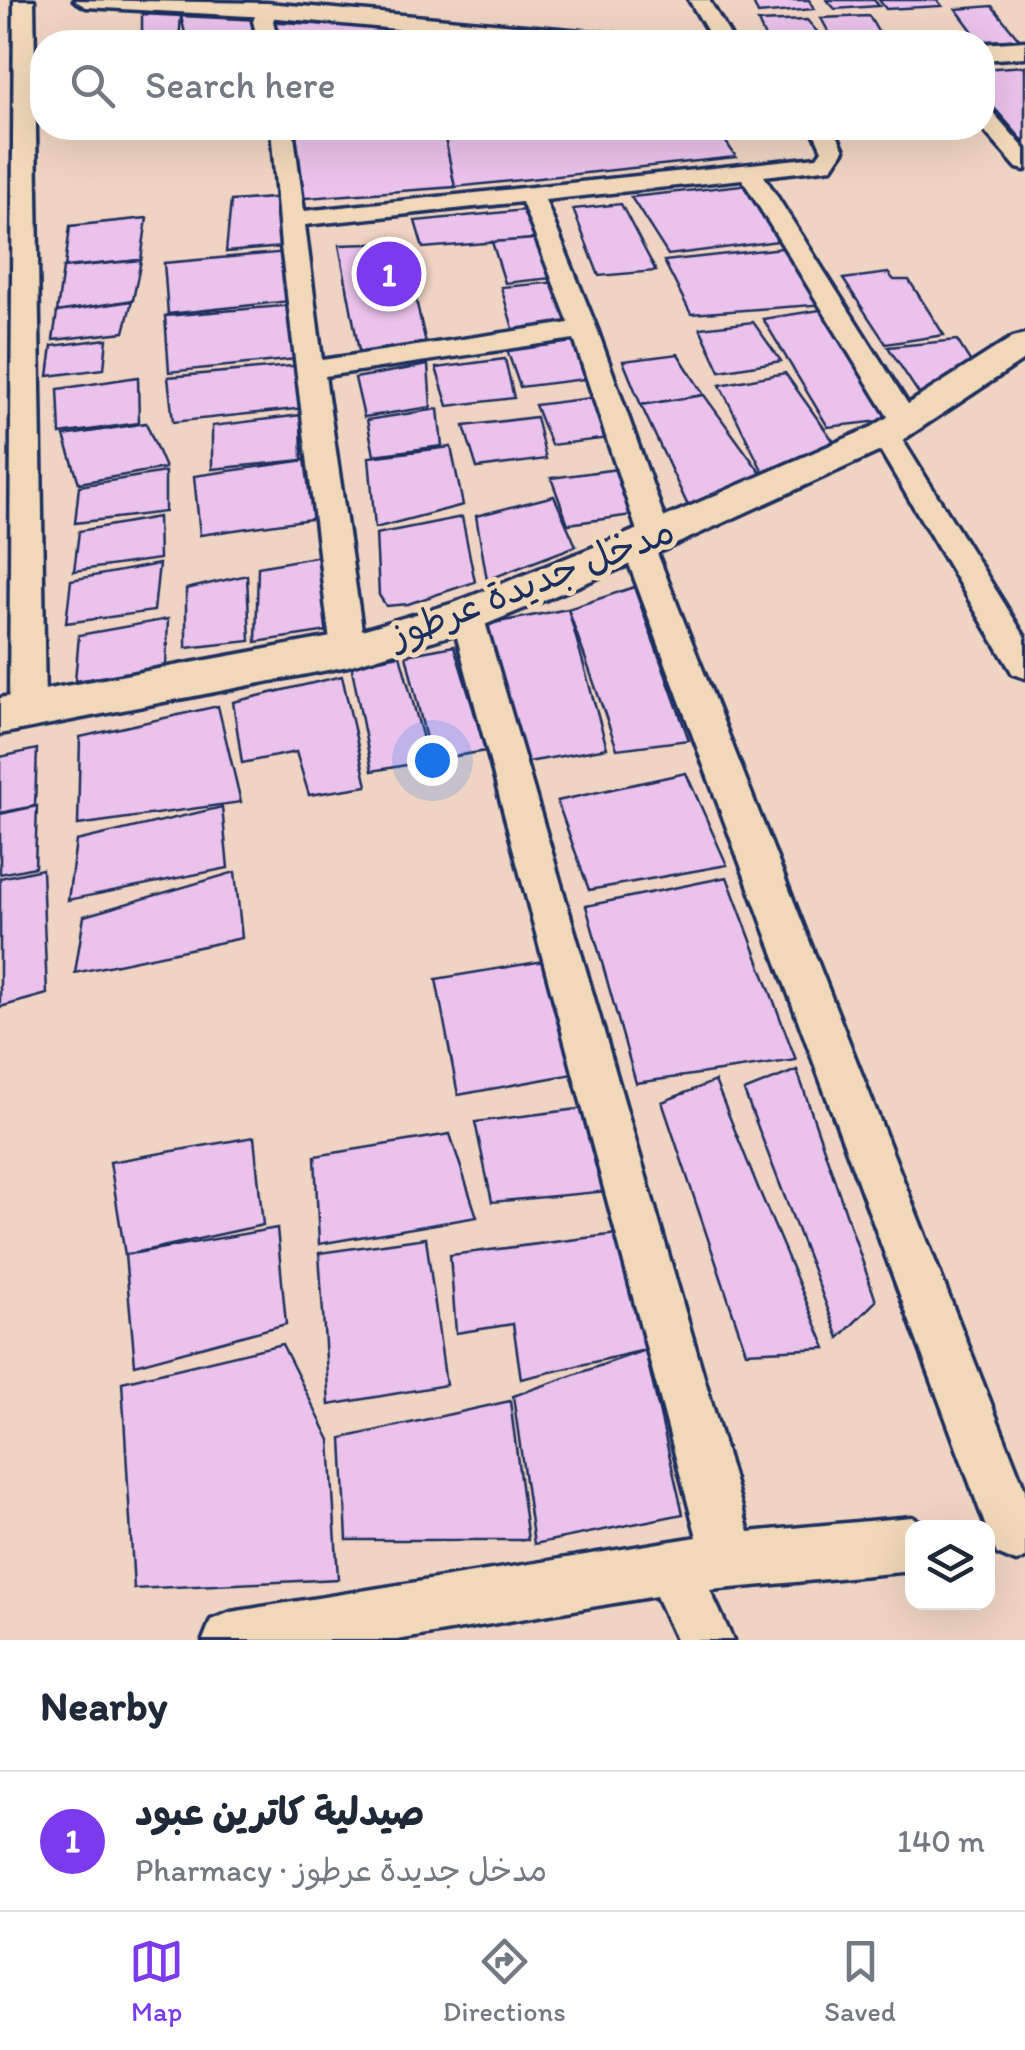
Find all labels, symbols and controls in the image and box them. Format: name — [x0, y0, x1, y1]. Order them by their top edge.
search box — [30, 30, 995, 140]
icon: search — [65, 58, 120, 113]
text: Search here — [145, 62, 336, 108]
pin: 1 — [356, 236, 422, 312]
street label: مدخل جديدة عرطوز — [381, 507, 681, 659]
your location — [407, 735, 458, 786]
map controls — [905, 1520, 995, 1610]
button: layers — [905, 1520, 995, 1610]
text: Nearby — [40, 1680, 167, 1731]
text: صيدلية كاترين عبود — [135, 1789, 425, 1835]
text: 1 — [65, 1822, 80, 1860]
text: 140 m — [897, 1822, 985, 1860]
text: Pharmacy · مدخل جديدة عرطوز — [135, 1851, 547, 1889]
tab: Map — [129, 1934, 184, 2028]
tab: Directions — [443, 1934, 566, 2028]
tab: Saved — [824, 1934, 896, 2028]

